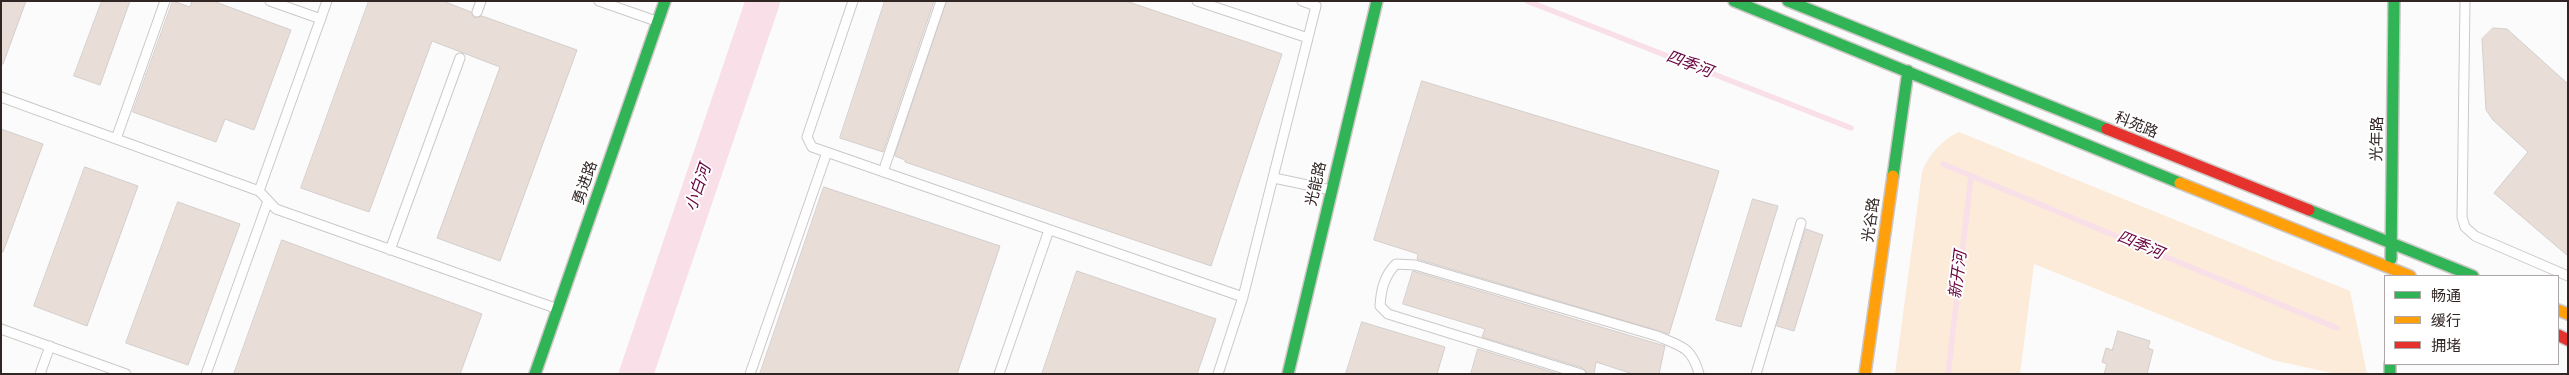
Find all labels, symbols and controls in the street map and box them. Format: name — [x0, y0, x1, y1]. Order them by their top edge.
water label: 四季河 — [1663, 47, 1715, 83]
street label: 科苑路 — [2112, 109, 2160, 143]
street label: 光年路 — [2369, 116, 2387, 162]
street label: 勇进路 — [570, 159, 602, 207]
street label: 光能路 — [1303, 160, 1331, 208]
water label: 小白河 — [682, 162, 716, 214]
street label: 光谷路 — [1860, 196, 1884, 244]
water label: 四季河 — [2114, 228, 2166, 264]
water label: 新开河 — [1947, 250, 1971, 300]
legend — [2384, 275, 2559, 365]
text: 畅通 — [2431, 287, 2461, 305]
text: 缓行 — [2431, 312, 2461, 330]
text: 拥堵 — [2431, 337, 2461, 355]

